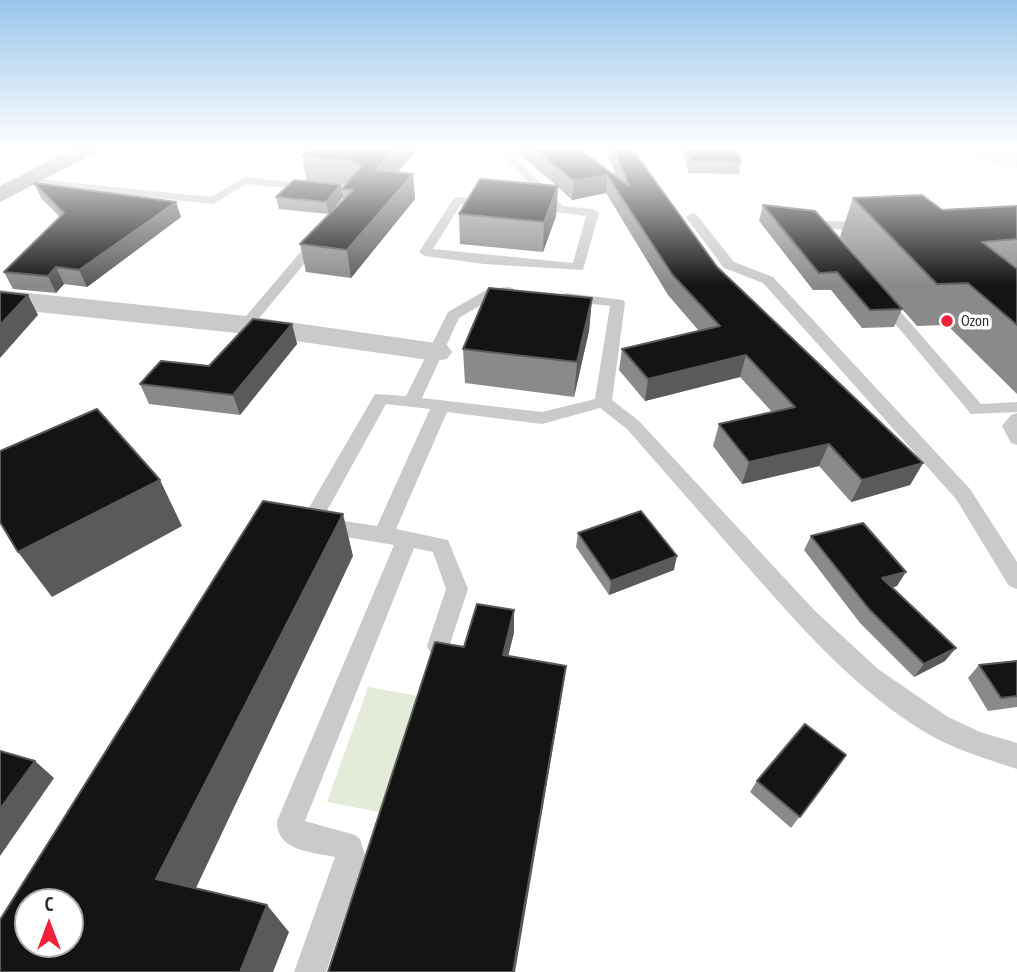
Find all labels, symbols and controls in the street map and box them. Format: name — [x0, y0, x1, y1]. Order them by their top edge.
place label: Ozon — [961, 311, 989, 331]
marker: Ozon — [939, 313, 955, 329]
north arrow — [14, 888, 84, 958]
text: С — [45, 892, 53, 916]

